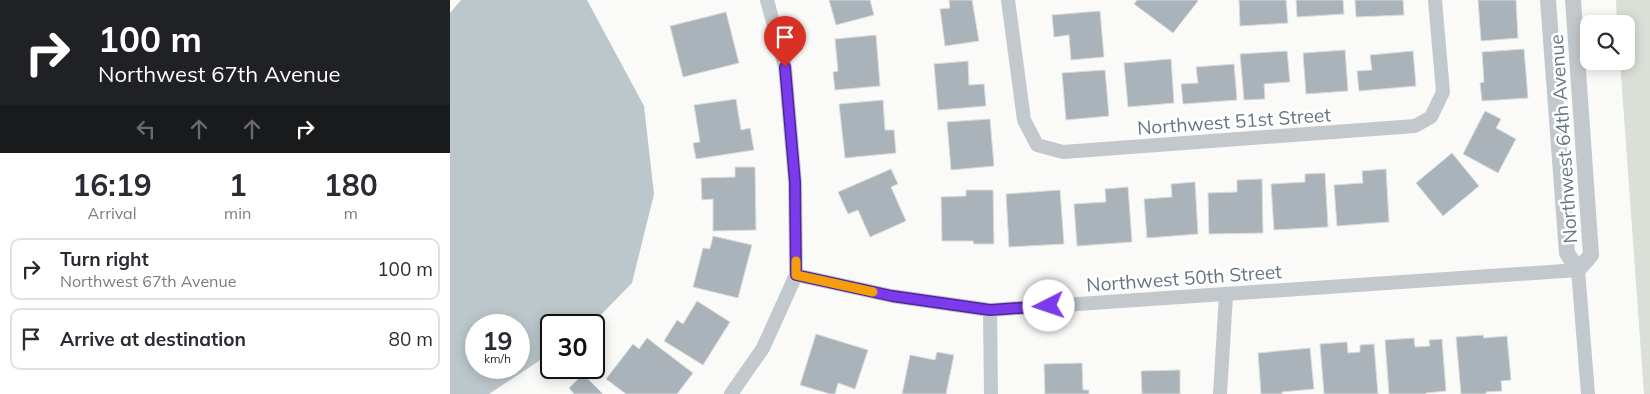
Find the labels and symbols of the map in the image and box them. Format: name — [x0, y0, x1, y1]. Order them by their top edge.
pin — [764, 16, 806, 67]
street label: Northwest 64th Avenue — [1544, 34, 1582, 244]
street label: Northwest 51st Street — [1136, 102, 1332, 140]
street label: Northwest 50th Street — [1085, 259, 1283, 297]
position arrow — [1022, 279, 1074, 331]
speed limit sign: 30 — [540, 314, 605, 379]

